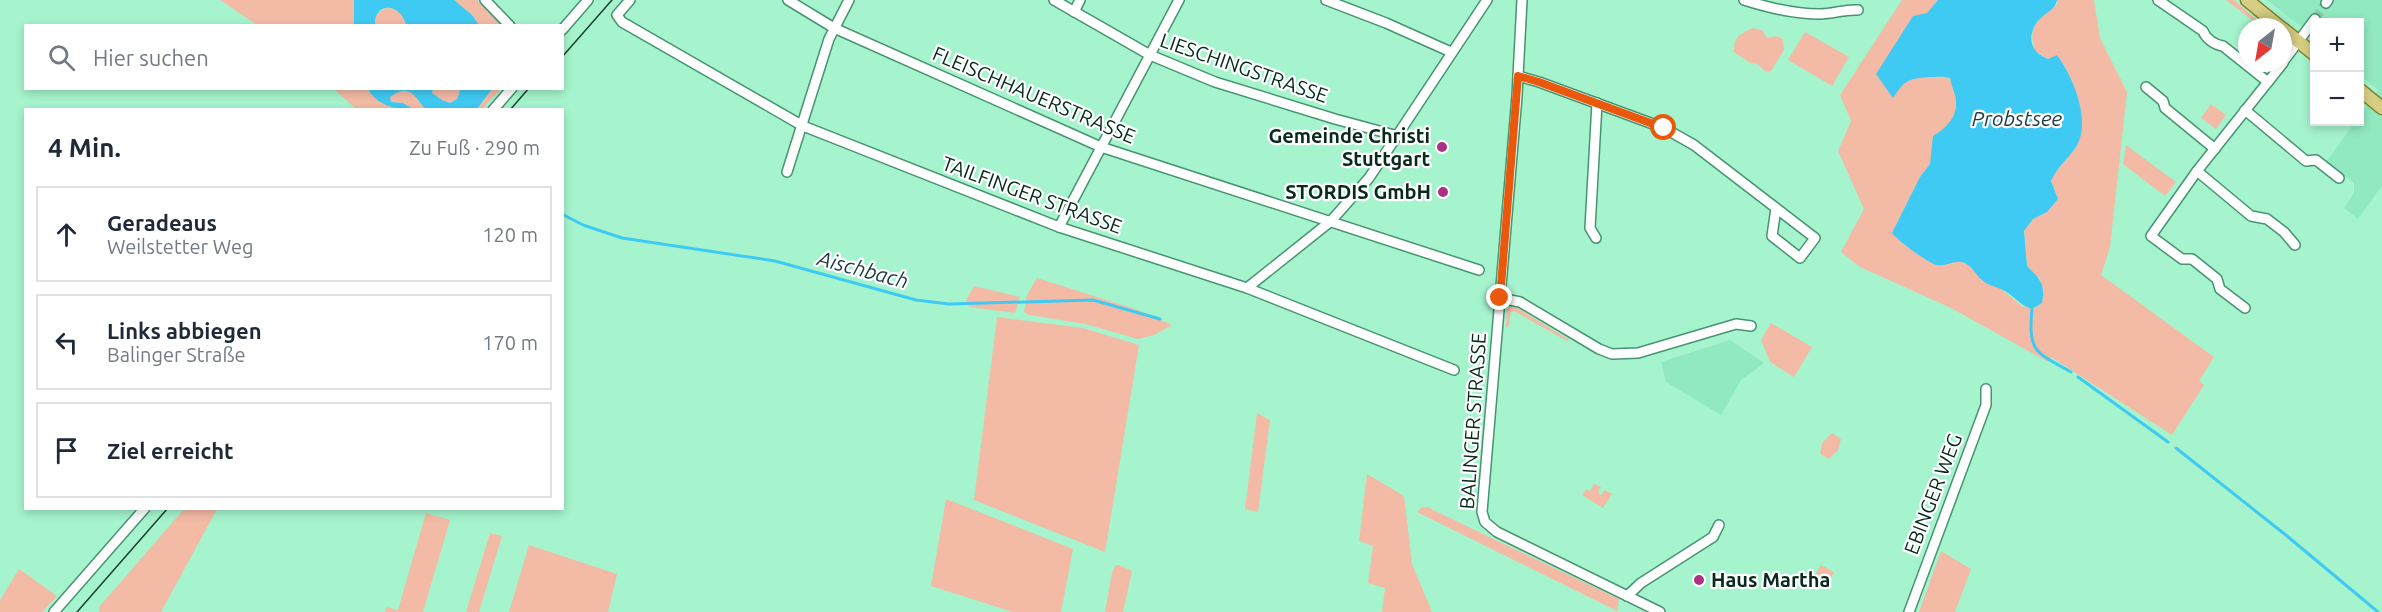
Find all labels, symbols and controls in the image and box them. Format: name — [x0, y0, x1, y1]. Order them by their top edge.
north arrow — [2238, 18, 2292, 72]
map controls — [2310, 18, 2364, 126]
button: + — [2310, 18, 2364, 72]
search box — [24, 24, 564, 90]
street label: LIESCHINGSTRASSE — [1157, 28, 1331, 107]
icon: search — [45, 41, 78, 74]
street label: FLEISCHHAUERSTRASSE — [929, 41, 1139, 148]
text: Hier suchen — [93, 45, 209, 70]
button: − — [2310, 72, 2364, 126]
water label: Probstsee — [1972, 106, 2063, 130]
route start — [1650, 114, 1676, 140]
place label: Gemeinde Christi Stuttgart — [1269, 124, 1430, 170]
text: 4 Min. — [48, 133, 121, 162]
text: Zu Fuß · 290 m — [409, 136, 540, 159]
marker: Gemeinde Christi Stuttgart — [1435, 140, 1449, 154]
street label: TAILFINGER STRASSE — [939, 151, 1125, 238]
place label: STORDIS GmbH — [1285, 180, 1431, 203]
marker: STORDIS GmbH — [1436, 185, 1450, 199]
text: Geradeaus — [107, 210, 217, 235]
icon: ahead — [50, 218, 83, 251]
text: 120 m — [482, 223, 538, 246]
text: Weilstetter Weg — [107, 235, 254, 258]
water label: Aischbach — [814, 245, 911, 293]
route end — [1486, 284, 1512, 310]
text: Links abbiegen — [107, 318, 262, 343]
icon: left — [50, 326, 83, 359]
text: 170 m — [482, 331, 538, 354]
street label: BALINGER STRASSE — [1455, 332, 1490, 510]
text: Balinger Straße — [107, 343, 245, 366]
street label: EBINGER WEG — [1899, 430, 1966, 557]
icon: arrive — [50, 434, 83, 467]
text: Ziel erreicht — [107, 438, 234, 463]
place label: Haus Martha — [1711, 568, 1830, 591]
marker: Haus Martha — [1692, 573, 1706, 587]

